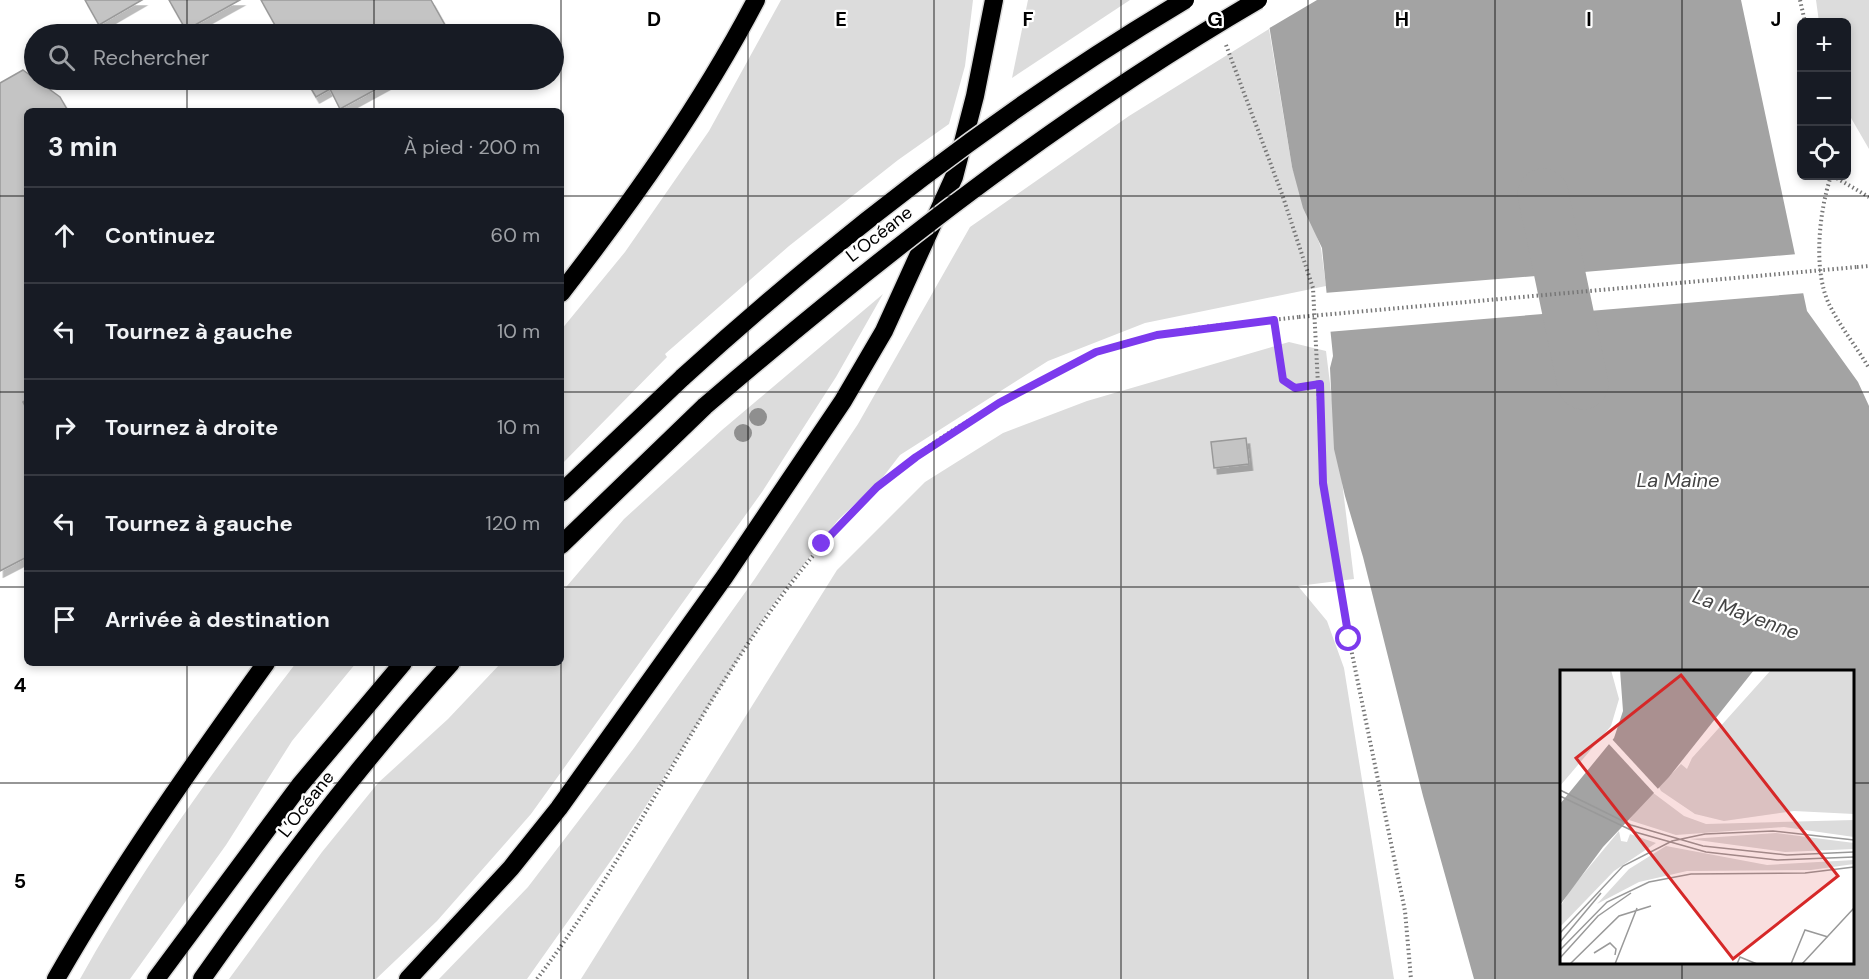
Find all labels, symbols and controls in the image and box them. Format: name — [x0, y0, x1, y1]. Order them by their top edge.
text: D — [647, 6, 661, 32]
text: E — [835, 6, 847, 32]
text: F — [1022, 6, 1034, 32]
text: G — [1207, 6, 1223, 32]
text: H — [1395, 6, 1409, 32]
text: I — [1586, 6, 1592, 32]
text: J — [1771, 6, 1781, 32]
map controls — [1797, 18, 1851, 180]
button: + — [1797, 18, 1851, 72]
search box — [24, 24, 564, 90]
icon: search — [45, 41, 78, 74]
text: Rechercher — [93, 43, 209, 72]
button: − — [1797, 72, 1851, 126]
button: locate — [1797, 126, 1851, 180]
text: 3 min — [48, 130, 117, 164]
text: À pied · 200 m — [404, 134, 540, 160]
street label: L’Océane — [841, 201, 917, 267]
icon: ahead — [48, 219, 81, 252]
text: Continuez — [105, 221, 215, 250]
text: 60 m — [491, 222, 540, 248]
icon: left — [48, 315, 81, 348]
text: Tournez à gauche — [105, 317, 293, 346]
text: 10 m — [497, 318, 540, 344]
icon: right — [48, 411, 81, 444]
text: Tournez à droite — [105, 413, 278, 442]
text: 10 m — [497, 414, 540, 440]
water label: La Maine — [1637, 467, 1719, 493]
icon: left — [48, 507, 81, 540]
text: Tournez à gauche — [105, 509, 293, 538]
text: 120 m — [486, 510, 540, 536]
route end — [808, 530, 834, 556]
water label: La Mayenne — [1689, 583, 1803, 645]
icon: arrive — [48, 603, 81, 636]
text: Arrivée à destination — [105, 605, 330, 634]
route start — [1335, 625, 1361, 651]
inset map — [1560, 670, 1854, 964]
text: 4 — [14, 672, 27, 698]
street label: L’Océane — [273, 766, 339, 842]
text: 5 — [14, 868, 26, 894]

